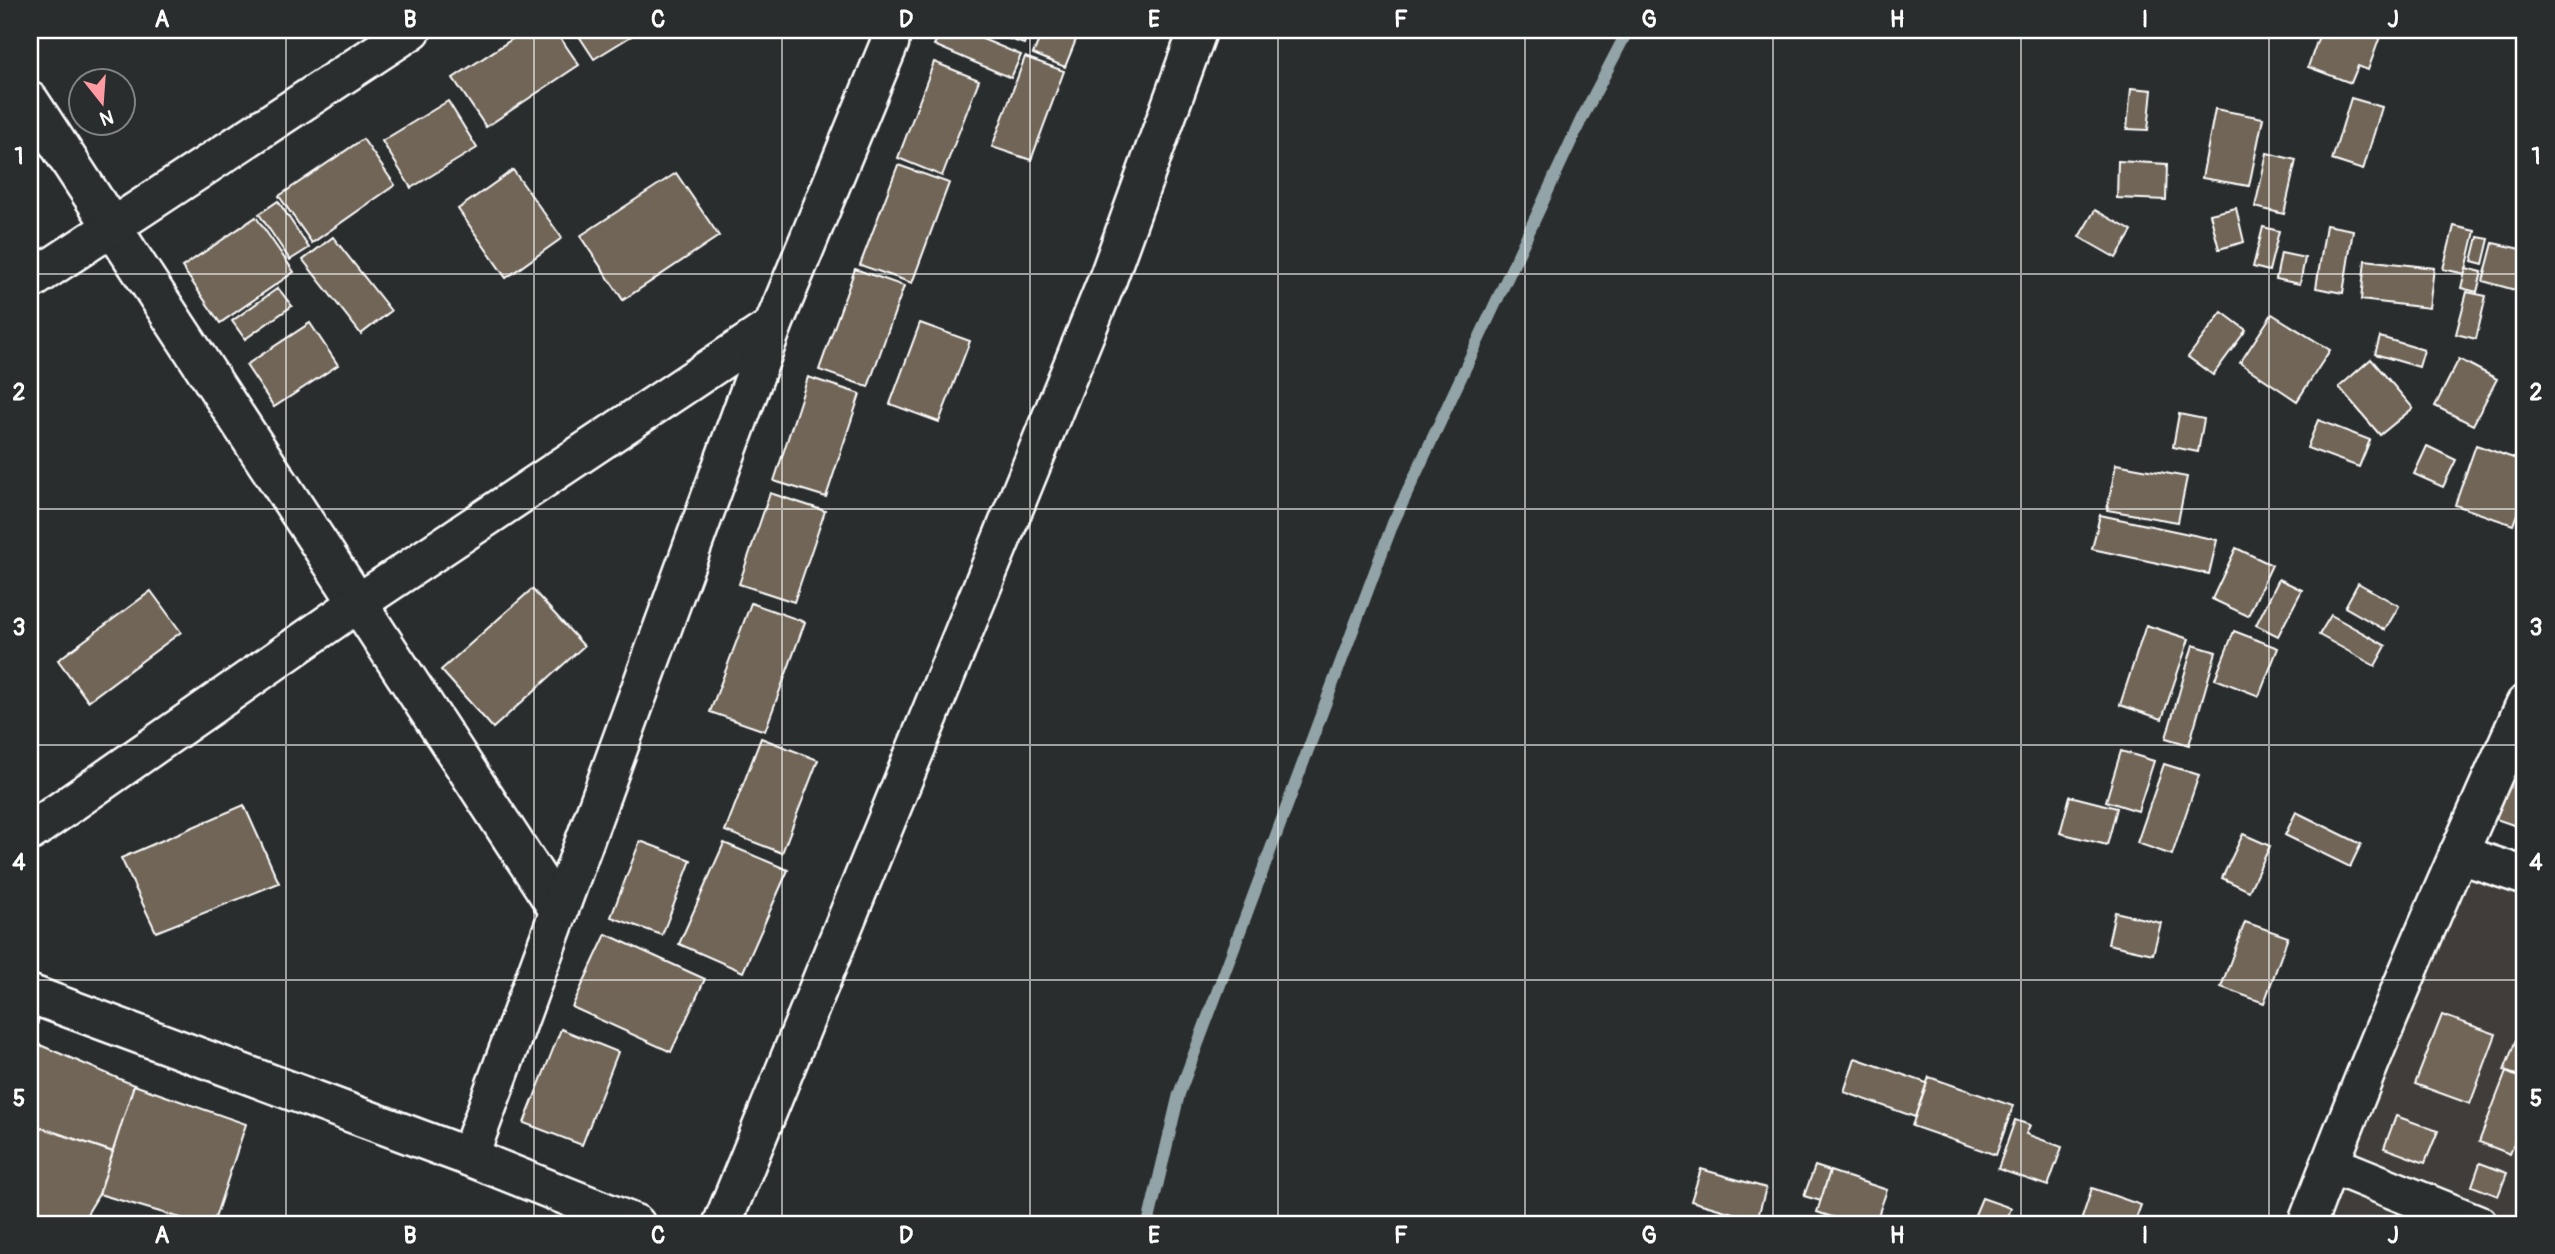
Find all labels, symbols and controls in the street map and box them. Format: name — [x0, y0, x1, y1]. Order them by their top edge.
text: A — [155, 5, 170, 34]
text: B — [403, 5, 417, 34]
text: C — [651, 5, 665, 34]
text: D — [899, 5, 913, 34]
text: E — [1148, 5, 1160, 34]
text: F — [1394, 5, 1408, 34]
text: G — [1641, 5, 1657, 34]
text: H — [1890, 5, 1904, 34]
text: I — [2142, 5, 2148, 34]
text: J — [2387, 5, 2399, 34]
north arrow — [66, 66, 136, 136]
text: N — [97, 104, 116, 131]
text: 1 — [15, 142, 24, 171]
text: 1 — [2532, 142, 2541, 171]
text: 2 — [13, 378, 26, 407]
text: 2 — [2530, 378, 2543, 407]
text: 3 — [13, 613, 25, 642]
text: 3 — [2530, 613, 2542, 642]
text: 4 — [12, 848, 26, 877]
text: 4 — [2529, 848, 2543, 877]
text: 5 — [13, 1084, 25, 1113]
text: 5 — [2530, 1084, 2542, 1113]
text: A — [155, 1221, 170, 1250]
text: B — [403, 1221, 417, 1250]
text: C — [651, 1221, 665, 1250]
text: D — [899, 1221, 913, 1250]
text: E — [1148, 1221, 1160, 1250]
text: F — [1394, 1221, 1408, 1250]
text: G — [1641, 1221, 1657, 1250]
text: H — [1890, 1221, 1904, 1250]
text: I — [2142, 1221, 2148, 1250]
text: J — [2387, 1221, 2399, 1250]

